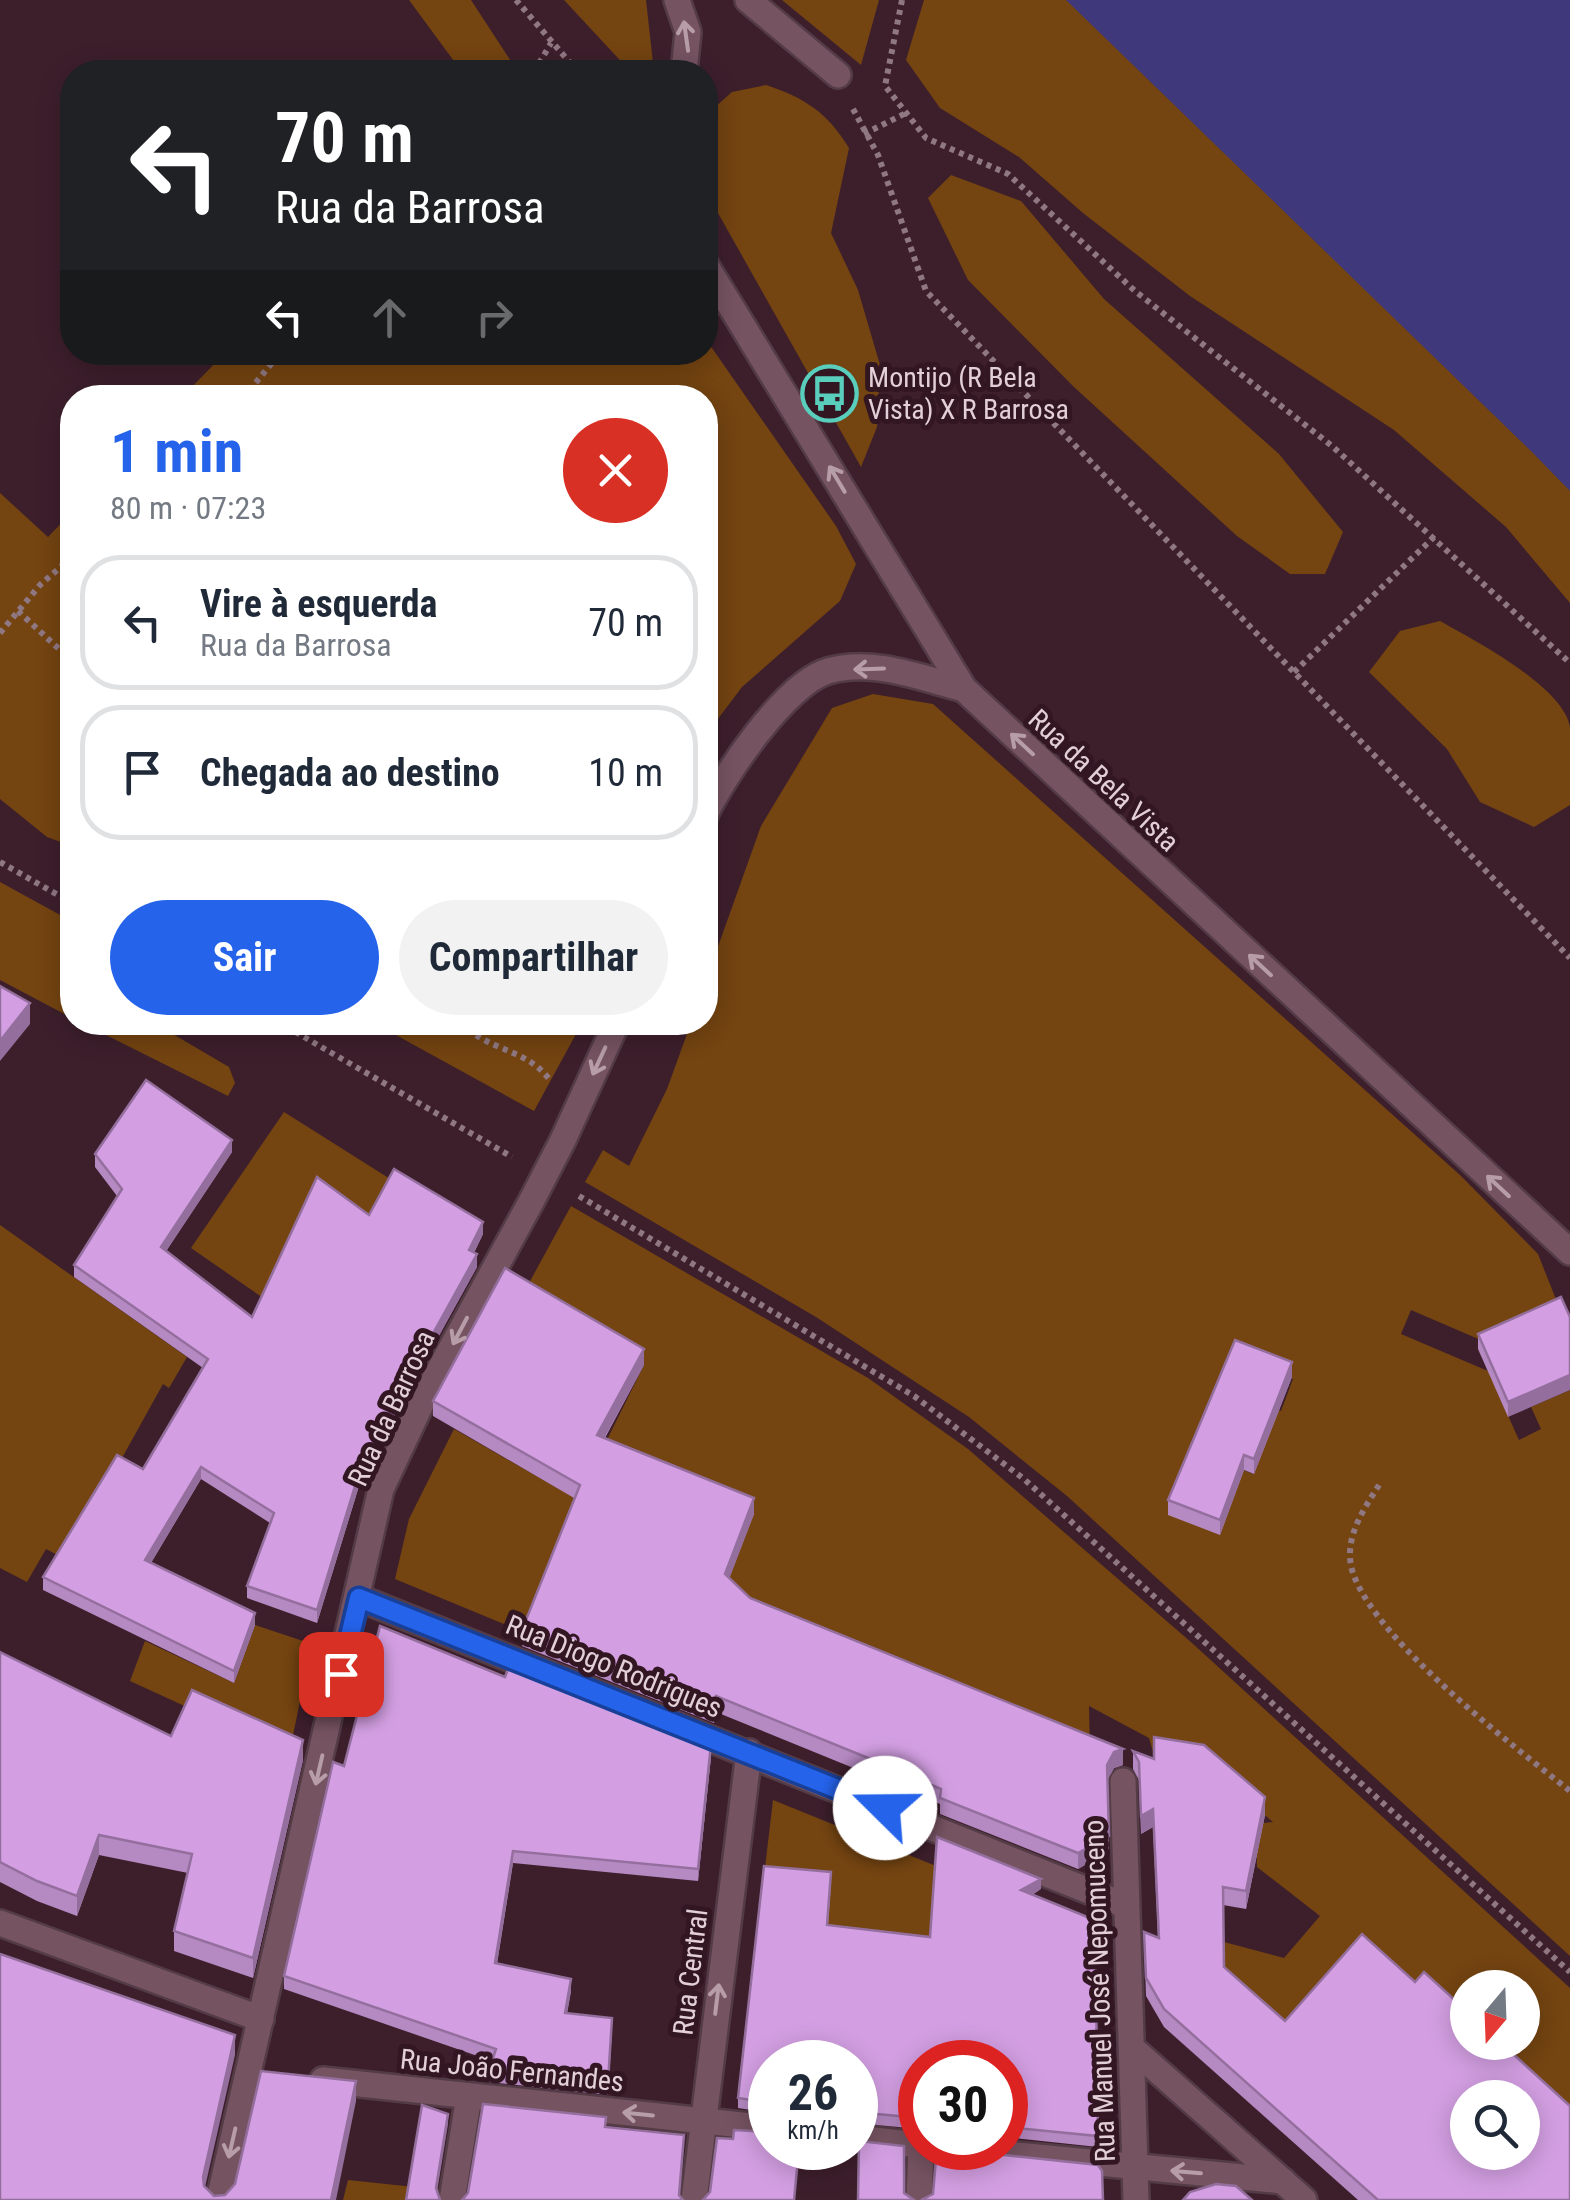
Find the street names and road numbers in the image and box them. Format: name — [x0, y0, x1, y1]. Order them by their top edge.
street label: Rua da Bela Vista — [1022, 702, 1186, 858]
street label: Rua da Barrosa — [341, 1325, 442, 1491]
street label: Rua Diogo Rodrigues — [501, 1608, 727, 1725]
street label: Rua Manuel José Nepomuceno — [1077, 1819, 1122, 2163]
street label: Rua Central — [666, 1907, 715, 2037]
street label: Rua João Fernandes — [398, 2042, 625, 2099]

